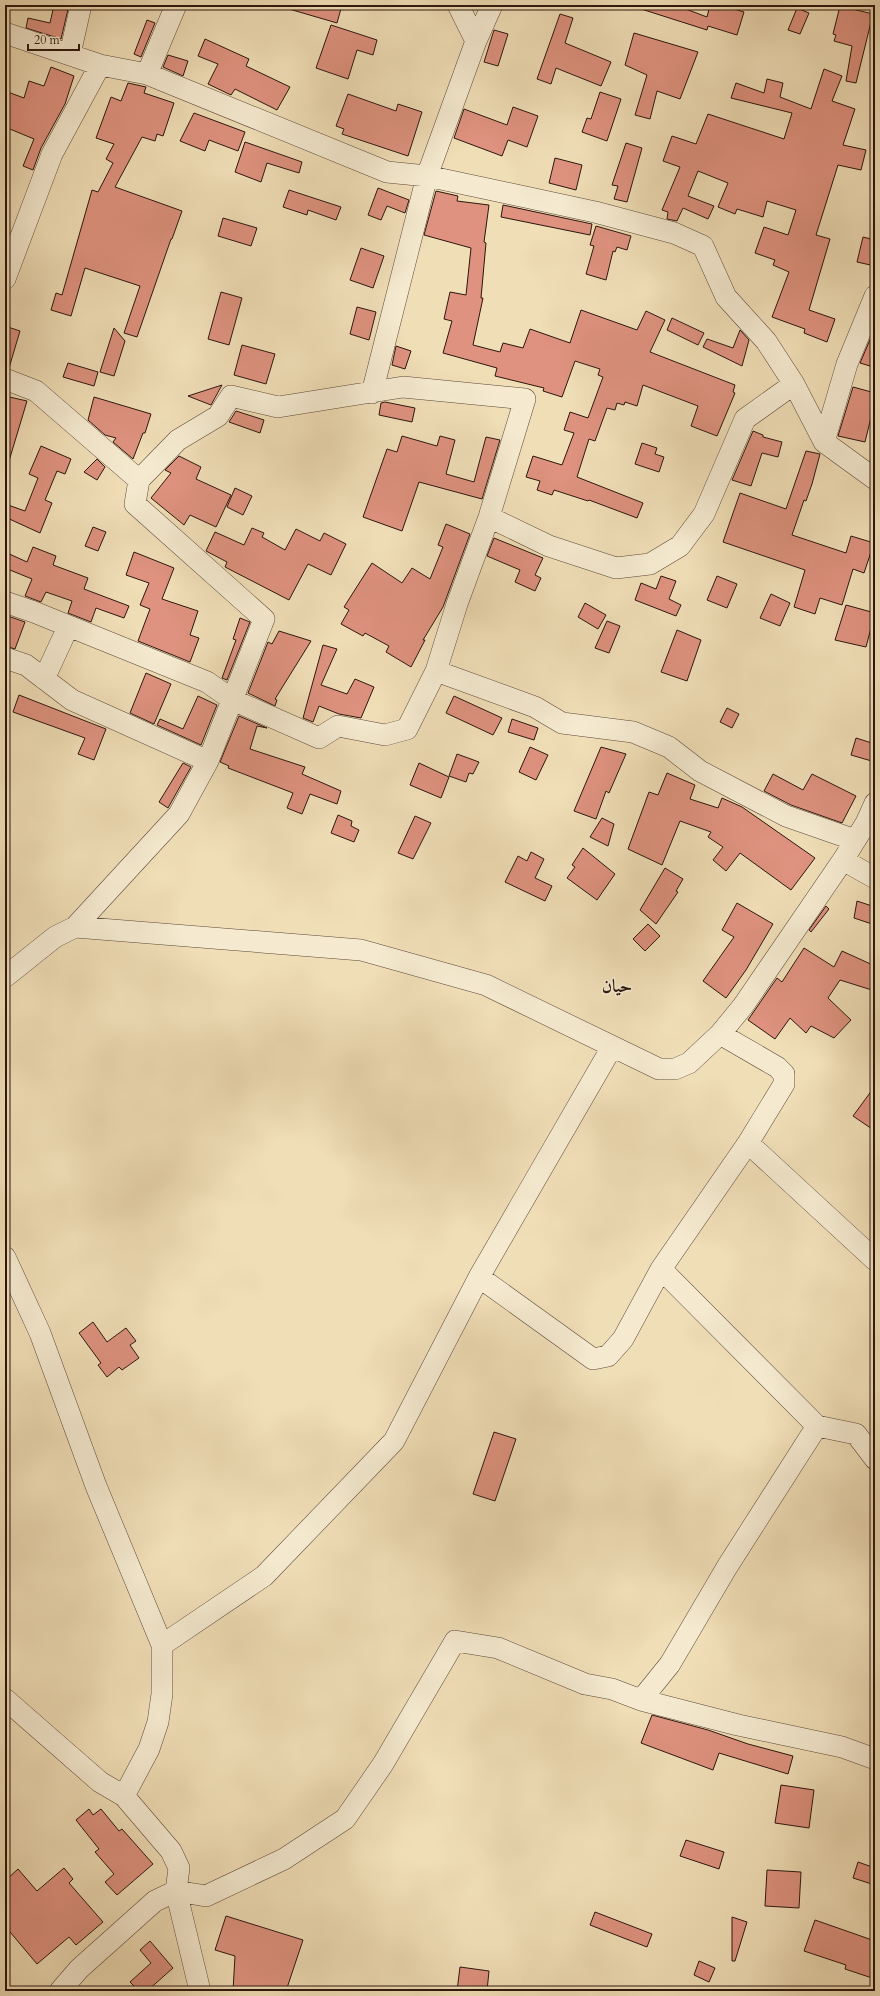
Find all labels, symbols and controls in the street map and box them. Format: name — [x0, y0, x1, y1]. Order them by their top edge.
scale bar — [28, 26, 79, 52]
text: 20 m — [34, 32, 61, 48]
district label: حيان — [602, 974, 632, 999]

